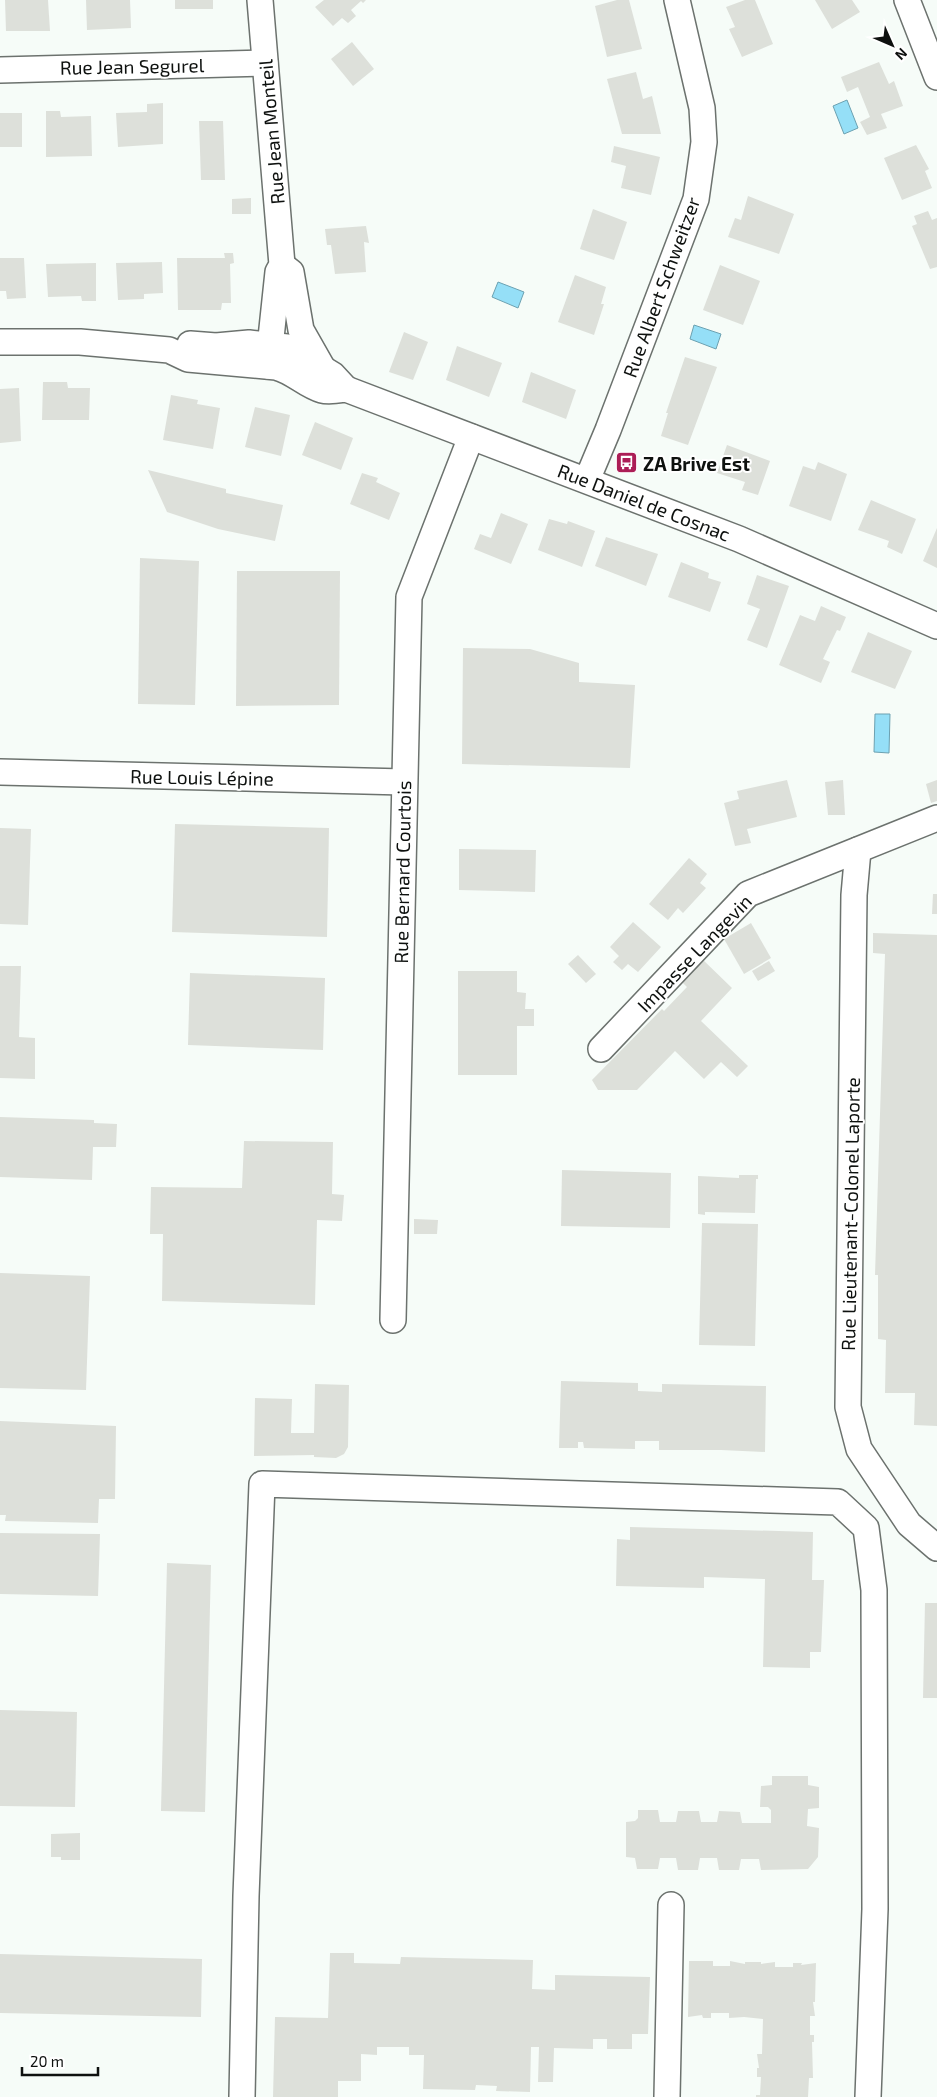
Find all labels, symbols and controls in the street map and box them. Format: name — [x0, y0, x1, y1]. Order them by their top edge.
north arrow — [867, 20, 917, 70]
text: N — [892, 45, 911, 64]
street label: Rue Jean Segurel — [60, 53, 205, 79]
street label: Rue Jean Monteil — [253, 58, 289, 205]
street label: Rue Albert Schweitzer — [618, 193, 704, 380]
bus stop icon: ZA Brive Est — [615, 451, 639, 475]
place label: ZA Brive Est — [643, 452, 750, 475]
street label: Rue Daniel de Cosnac — [555, 459, 733, 545]
street label: Rue Louis Lépine — [130, 764, 274, 790]
street label: Rue Bernard Courtois — [389, 780, 415, 964]
street label: Impasse Langevin — [632, 889, 756, 1017]
street label: Rue Lieutenant-Colonel Laporte — [836, 1077, 864, 1351]
scale bar — [22, 2044, 99, 2076]
text: 20 m — [30, 2052, 64, 2070]

